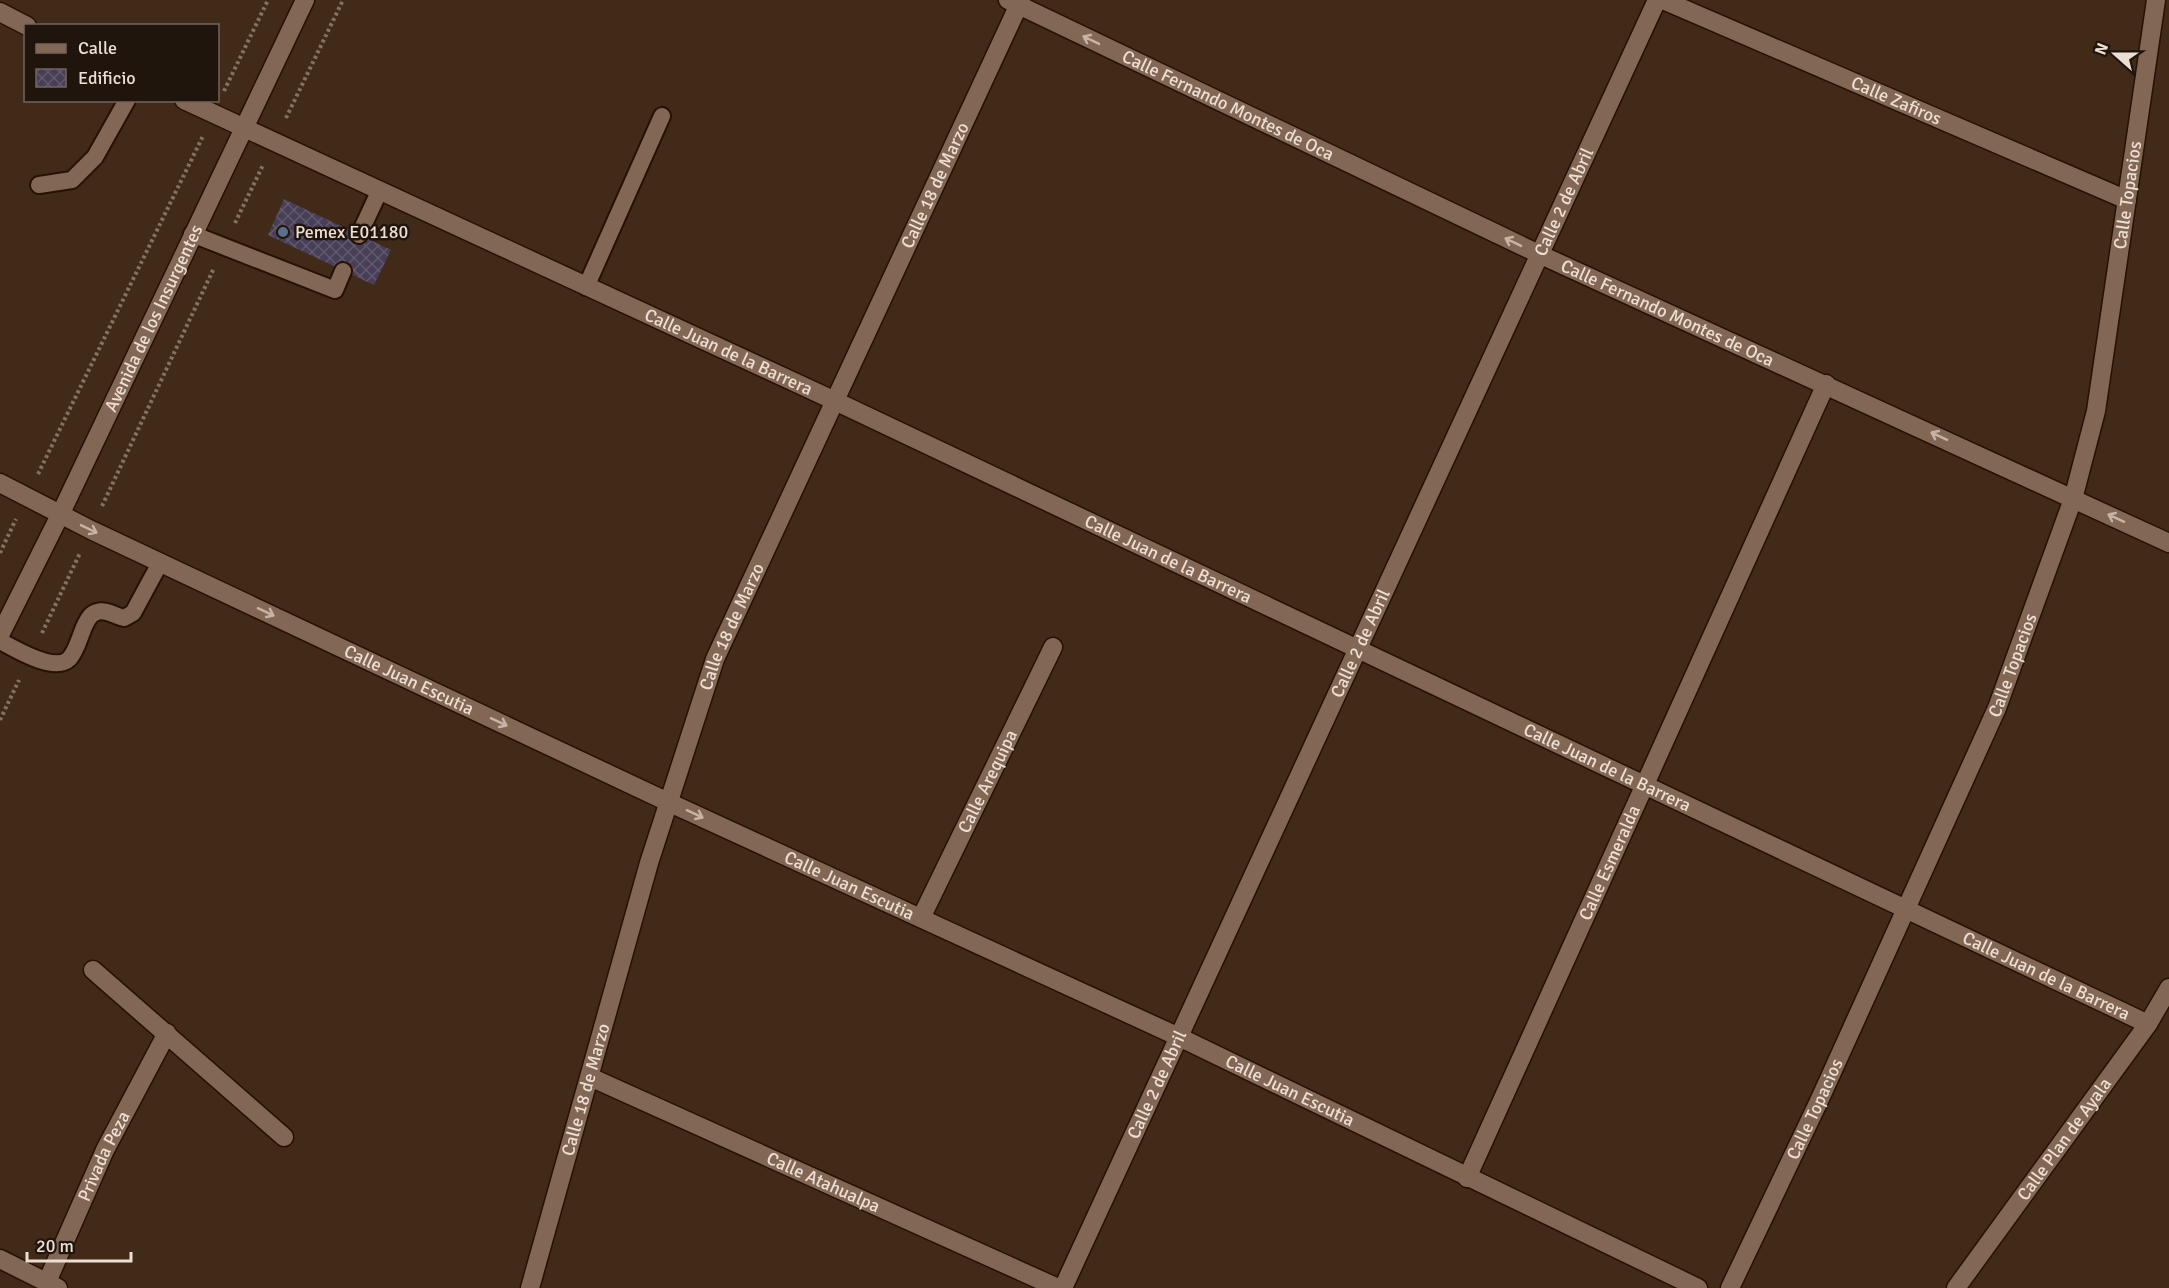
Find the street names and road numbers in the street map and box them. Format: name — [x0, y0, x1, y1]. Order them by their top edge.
street label: Calle Fernando Montes de Oca — [1119, 45, 1338, 165]
street label: Calle Zafiros — [1848, 71, 1945, 130]
street label: Calle 18 de Marzo — [896, 119, 974, 252]
street label: Calle Topacios — [2109, 139, 2146, 251]
street label: Calle 2 de Abril — [1529, 144, 1598, 260]
street label: Avenida de los Insurgentes — [100, 221, 208, 415]
street label: Calle Fernando Montes de Oca — [1557, 255, 1778, 371]
street label: Calle Juan de la Barrera — [641, 303, 816, 400]
street label: Calle Juan de la Barrera — [1081, 510, 1255, 608]
street label: Calle 18 de Marzo — [695, 560, 769, 693]
street label: Calle 2 de Abril — [1326, 586, 1395, 701]
street label: Calle Topacios — [1983, 610, 2042, 721]
street label: Calle Juan Escutia — [341, 640, 477, 720]
street label: Calle Juan de la Barrera — [1520, 718, 1694, 816]
street label: Calle Arequipa — [953, 726, 1022, 837]
street label: Calle Esmeralda — [1574, 802, 1645, 924]
street label: Calle Juan Escutia — [781, 846, 918, 925]
street label: Calle Juan de la Barrera — [1959, 927, 2134, 1025]
street label: Calle 18 de Marzo — [557, 1021, 615, 1158]
street label: Calle 2 de Abril — [1122, 1027, 1191, 1142]
street label: Calle Juan Escutia — [1222, 1050, 1358, 1131]
street label: Calle Topacios — [1782, 1055, 1848, 1163]
street label: Calle Plan de Ayala — [2012, 1073, 2116, 1205]
street label: Privada Peza — [73, 1107, 135, 1205]
street label: Calle Atahualpa — [763, 1147, 884, 1217]

